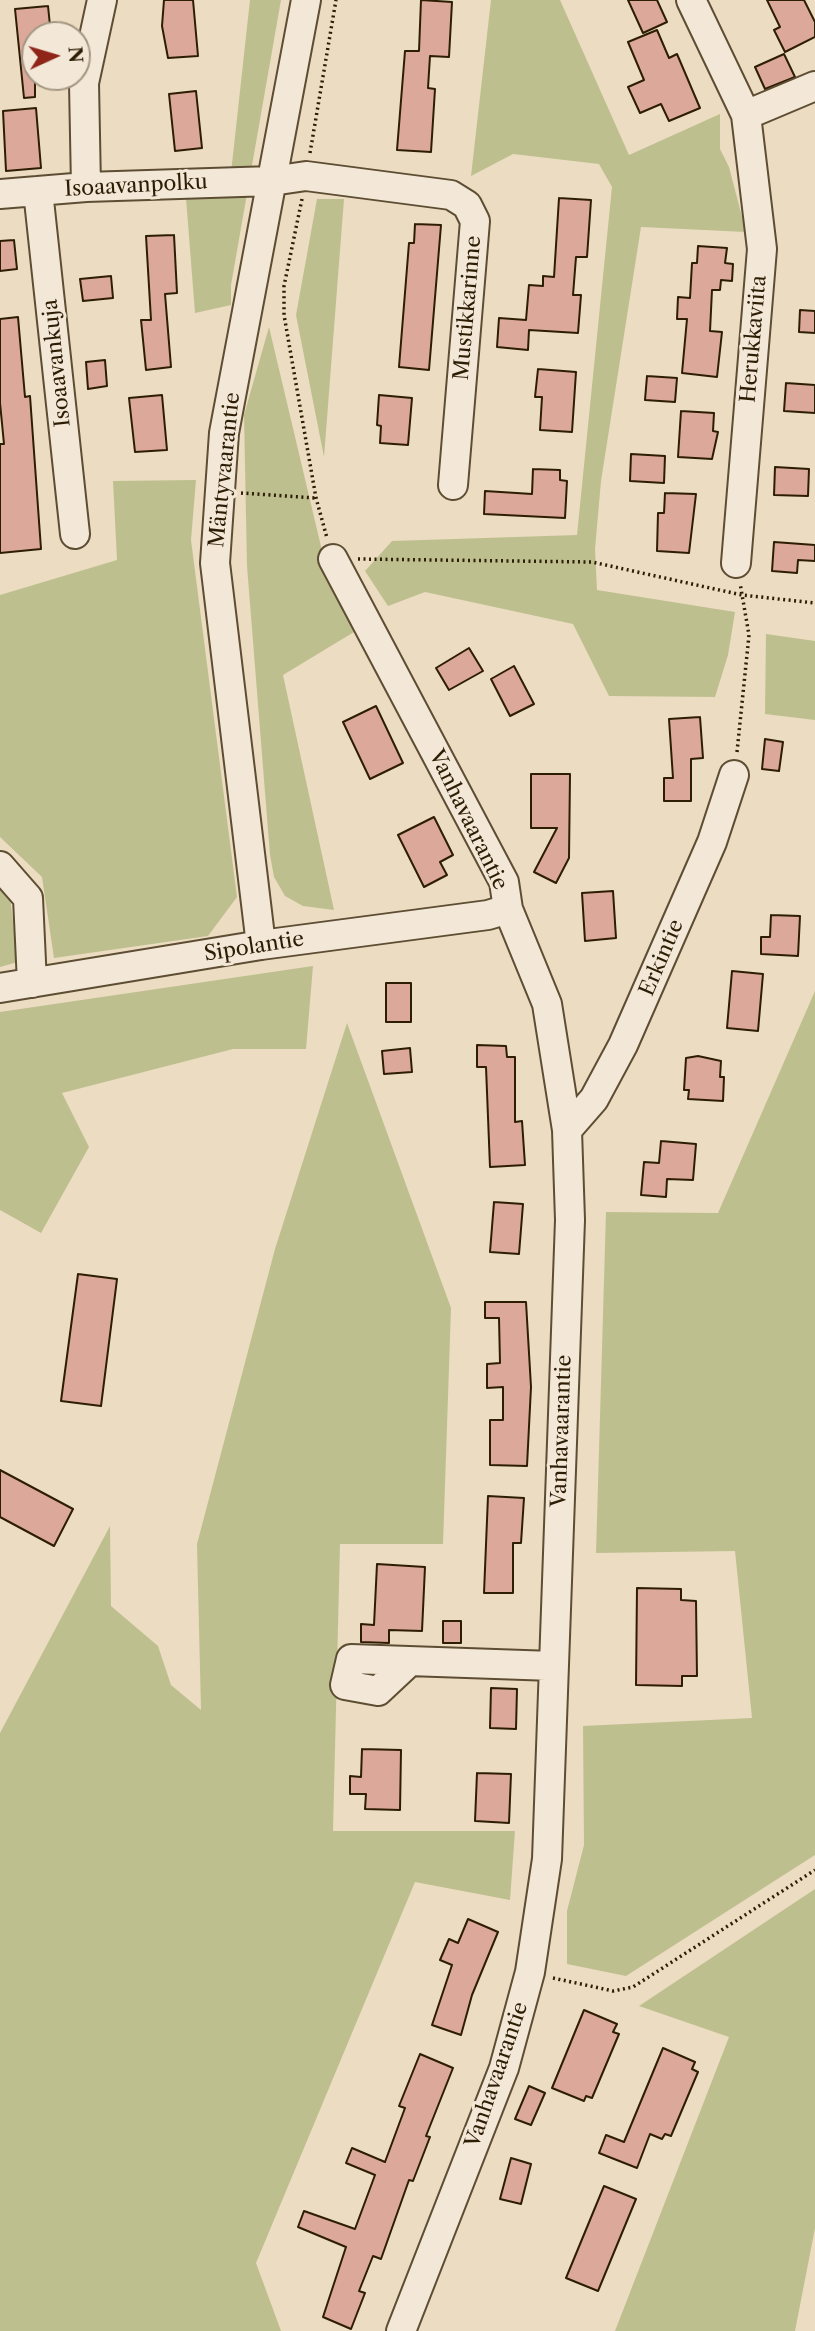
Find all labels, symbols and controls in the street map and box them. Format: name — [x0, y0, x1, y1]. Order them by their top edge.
north arrow — [21, 21, 91, 91]
text: N — [63, 46, 87, 64]
street label: Isoaavanpolku — [64, 170, 208, 202]
street label: Mustikkarinne — [449, 235, 487, 381]
street label: Herukkaviita — [736, 274, 772, 404]
street label: Isoaavankuja — [38, 298, 76, 428]
street label: Mäntyvaarantie — [204, 391, 246, 549]
street label: Vanhavaarantie — [423, 746, 513, 894]
street label: Erkintie — [635, 916, 689, 1000]
street label: Sipolantie — [202, 927, 306, 967]
street label: Vanhavaarantie — [547, 1354, 577, 1508]
street label: Vanhavaarantie — [460, 1999, 534, 2151]

